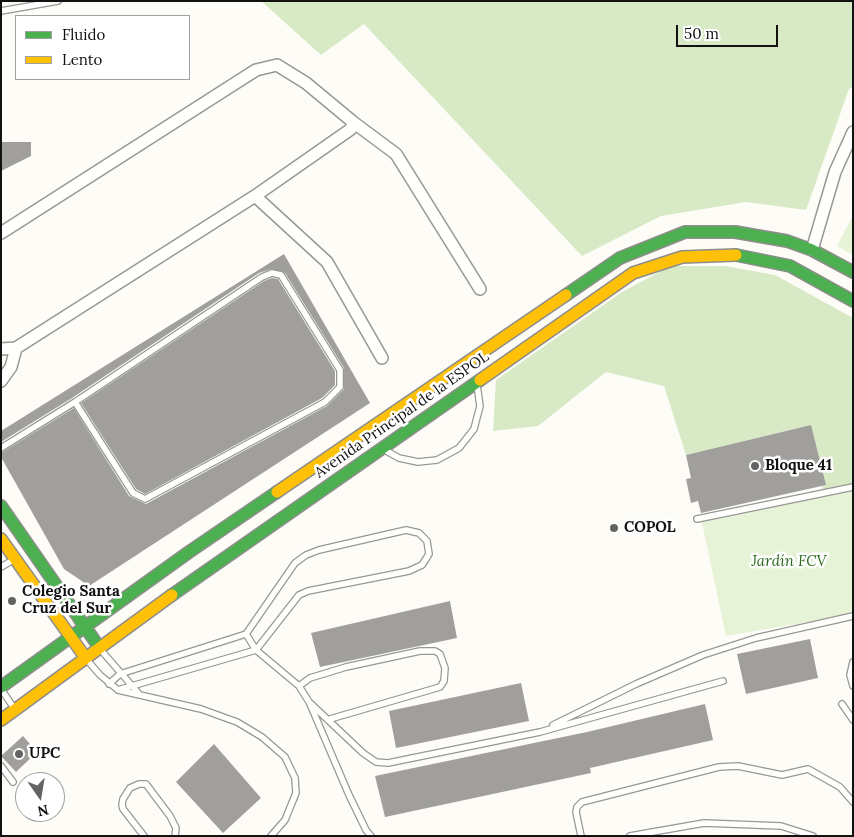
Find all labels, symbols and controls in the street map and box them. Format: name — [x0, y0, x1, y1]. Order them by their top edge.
legend — [15, 15, 190, 80]
scale bar — [679, 15, 782, 47]
text: 50 m — [684, 24, 719, 43]
text: Fluido — [62, 25, 105, 44]
text: Lento — [62, 50, 102, 69]
street label: Avenida Principal de la ESPOL — [311, 348, 493, 482]
place label: Bloque 41 — [765, 457, 832, 475]
marker: Bloque 41 — [749, 460, 761, 472]
place label: COPOL — [624, 519, 676, 537]
marker: COPOL — [608, 522, 620, 534]
park label: Jardín FCV — [752, 553, 826, 571]
place label: Colegio Santa Cruz del Sur — [22, 583, 120, 618]
marker: Colegio Santa Cruz del Sur — [6, 595, 18, 607]
place label: UPC — [29, 745, 60, 763]
marker: UPC — [13, 748, 25, 760]
north arrow — [15, 772, 65, 822]
text: N — [36, 801, 50, 821]

